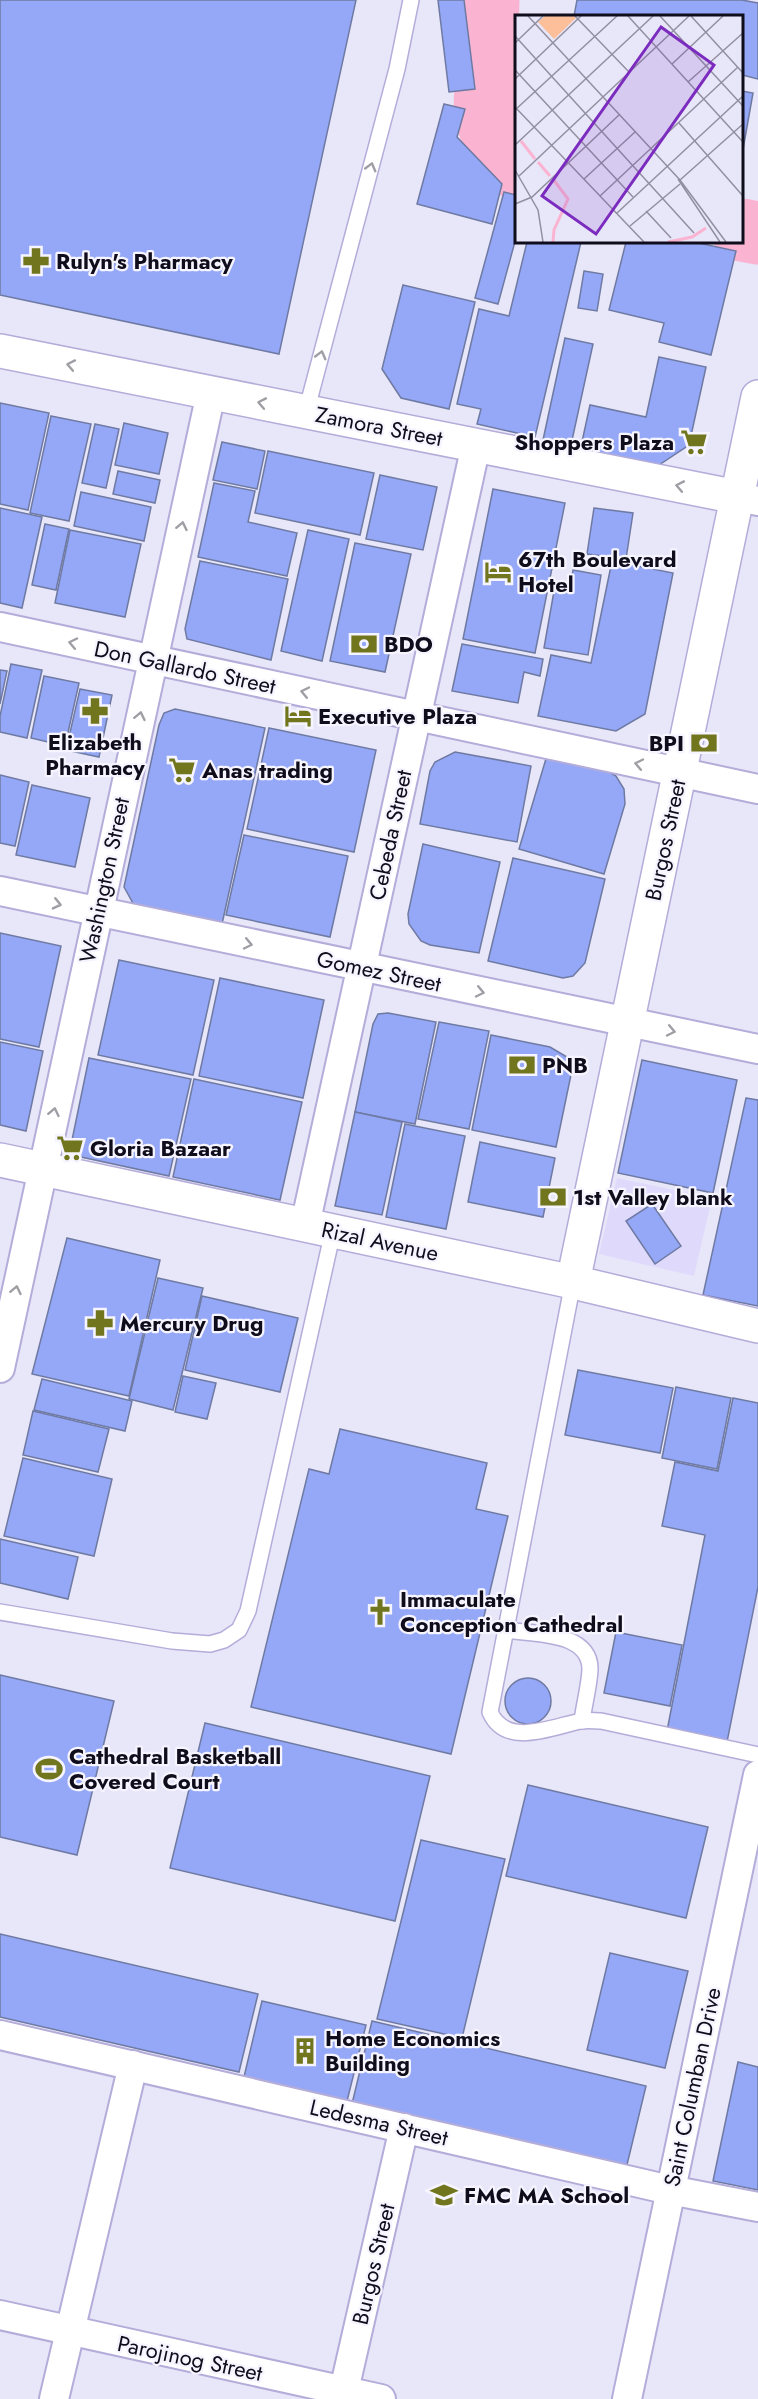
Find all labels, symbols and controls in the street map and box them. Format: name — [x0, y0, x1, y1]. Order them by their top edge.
inset map — [515, 15, 743, 243]
one-way arrow — [364, 162, 376, 172]
place label: Rulyn's Pharmacy — [56, 245, 233, 277]
pharmacy icon: Rulyn's Pharmacy — [21, 246, 51, 276]
one-way arrow — [314, 350, 326, 361]
one-way arrow — [66, 359, 76, 372]
one-way arrow — [257, 397, 267, 410]
street label: Zamora Street — [313, 398, 446, 454]
place label: Shoppers Plaza — [514, 426, 674, 458]
supermarket icon: Shoppers Plaza — [679, 427, 709, 457]
one-way arrow — [675, 480, 685, 493]
one-way arrow — [174, 521, 187, 531]
place label: 67th Boulevard Hotel — [518, 543, 677, 600]
hotel icon: 67th Boulevard Hotel — [483, 557, 513, 587]
place label: BDO — [384, 628, 433, 660]
bank icon: BDO — [349, 629, 379, 659]
street label: Don Gallardo Street — [91, 632, 279, 702]
one-way arrow — [68, 637, 78, 650]
one-way arrow — [300, 687, 310, 700]
pharmacy icon: Elizabeth Pharmacy — [80, 696, 110, 726]
place label: Executive Plaza — [318, 700, 477, 732]
hotel icon: Executive Plaza — [283, 701, 313, 731]
one-way arrow — [133, 712, 146, 722]
place label: Elizabeth Pharmacy — [45, 726, 145, 783]
place label: BPI — [649, 727, 684, 759]
bank icon: BPI — [689, 728, 719, 758]
place label: Anas trading — [201, 754, 333, 786]
supermarket icon: Anas trading — [167, 755, 197, 785]
one-way arrow — [634, 758, 644, 771]
street label: Cebeda Street — [361, 766, 420, 903]
street label: Burgos Street — [637, 776, 694, 904]
street label: Washington Street — [71, 794, 137, 966]
one-way arrow — [52, 896, 62, 909]
one-way arrow — [243, 937, 253, 950]
street label: Gomez Street — [314, 942, 445, 1000]
one-way arrow — [475, 985, 485, 998]
one-way arrow — [666, 1024, 676, 1037]
place label: PNB — [542, 1049, 588, 1081]
bank icon: PNB — [507, 1050, 537, 1080]
one-way arrow — [46, 1107, 59, 1117]
place label: Gloria Bazaar — [90, 1132, 231, 1164]
supermarket icon: Gloria Bazaar — [55, 1133, 85, 1163]
place label: 1st Valley blank — [573, 1181, 733, 1213]
bank icon: 1st Valley blank — [538, 1182, 568, 1212]
street label: Rizal Avenue — [319, 1213, 441, 1269]
one-way arrow — [9, 1286, 22, 1296]
place label: Mercury Drug — [120, 1307, 263, 1339]
pharmacy icon: Mercury Drug — [85, 1308, 115, 1338]
place label: Immaculate Conception Cathedral — [400, 1583, 623, 1640]
church icon: Immaculate Conception Cathedral — [365, 1597, 395, 1627]
place label: Cathedral Basketball Covered Court — [69, 1740, 281, 1797]
sports icon: Cathedral Basketball Covered Court — [34, 1754, 64, 1784]
street label: Saint Columban Drive — [655, 1984, 729, 2190]
place label: Home Economics Building — [325, 2022, 500, 2079]
building icon: Home Economics Building — [290, 2036, 320, 2066]
street label: Ledesma Street — [307, 2091, 452, 2154]
place label: FMC MA School — [464, 2179, 629, 2211]
school or university icon: FMC MA School — [429, 2180, 459, 2210]
street label: Burgos Street — [344, 2200, 403, 2328]
street label: Parojinog Street — [114, 2327, 266, 2389]

